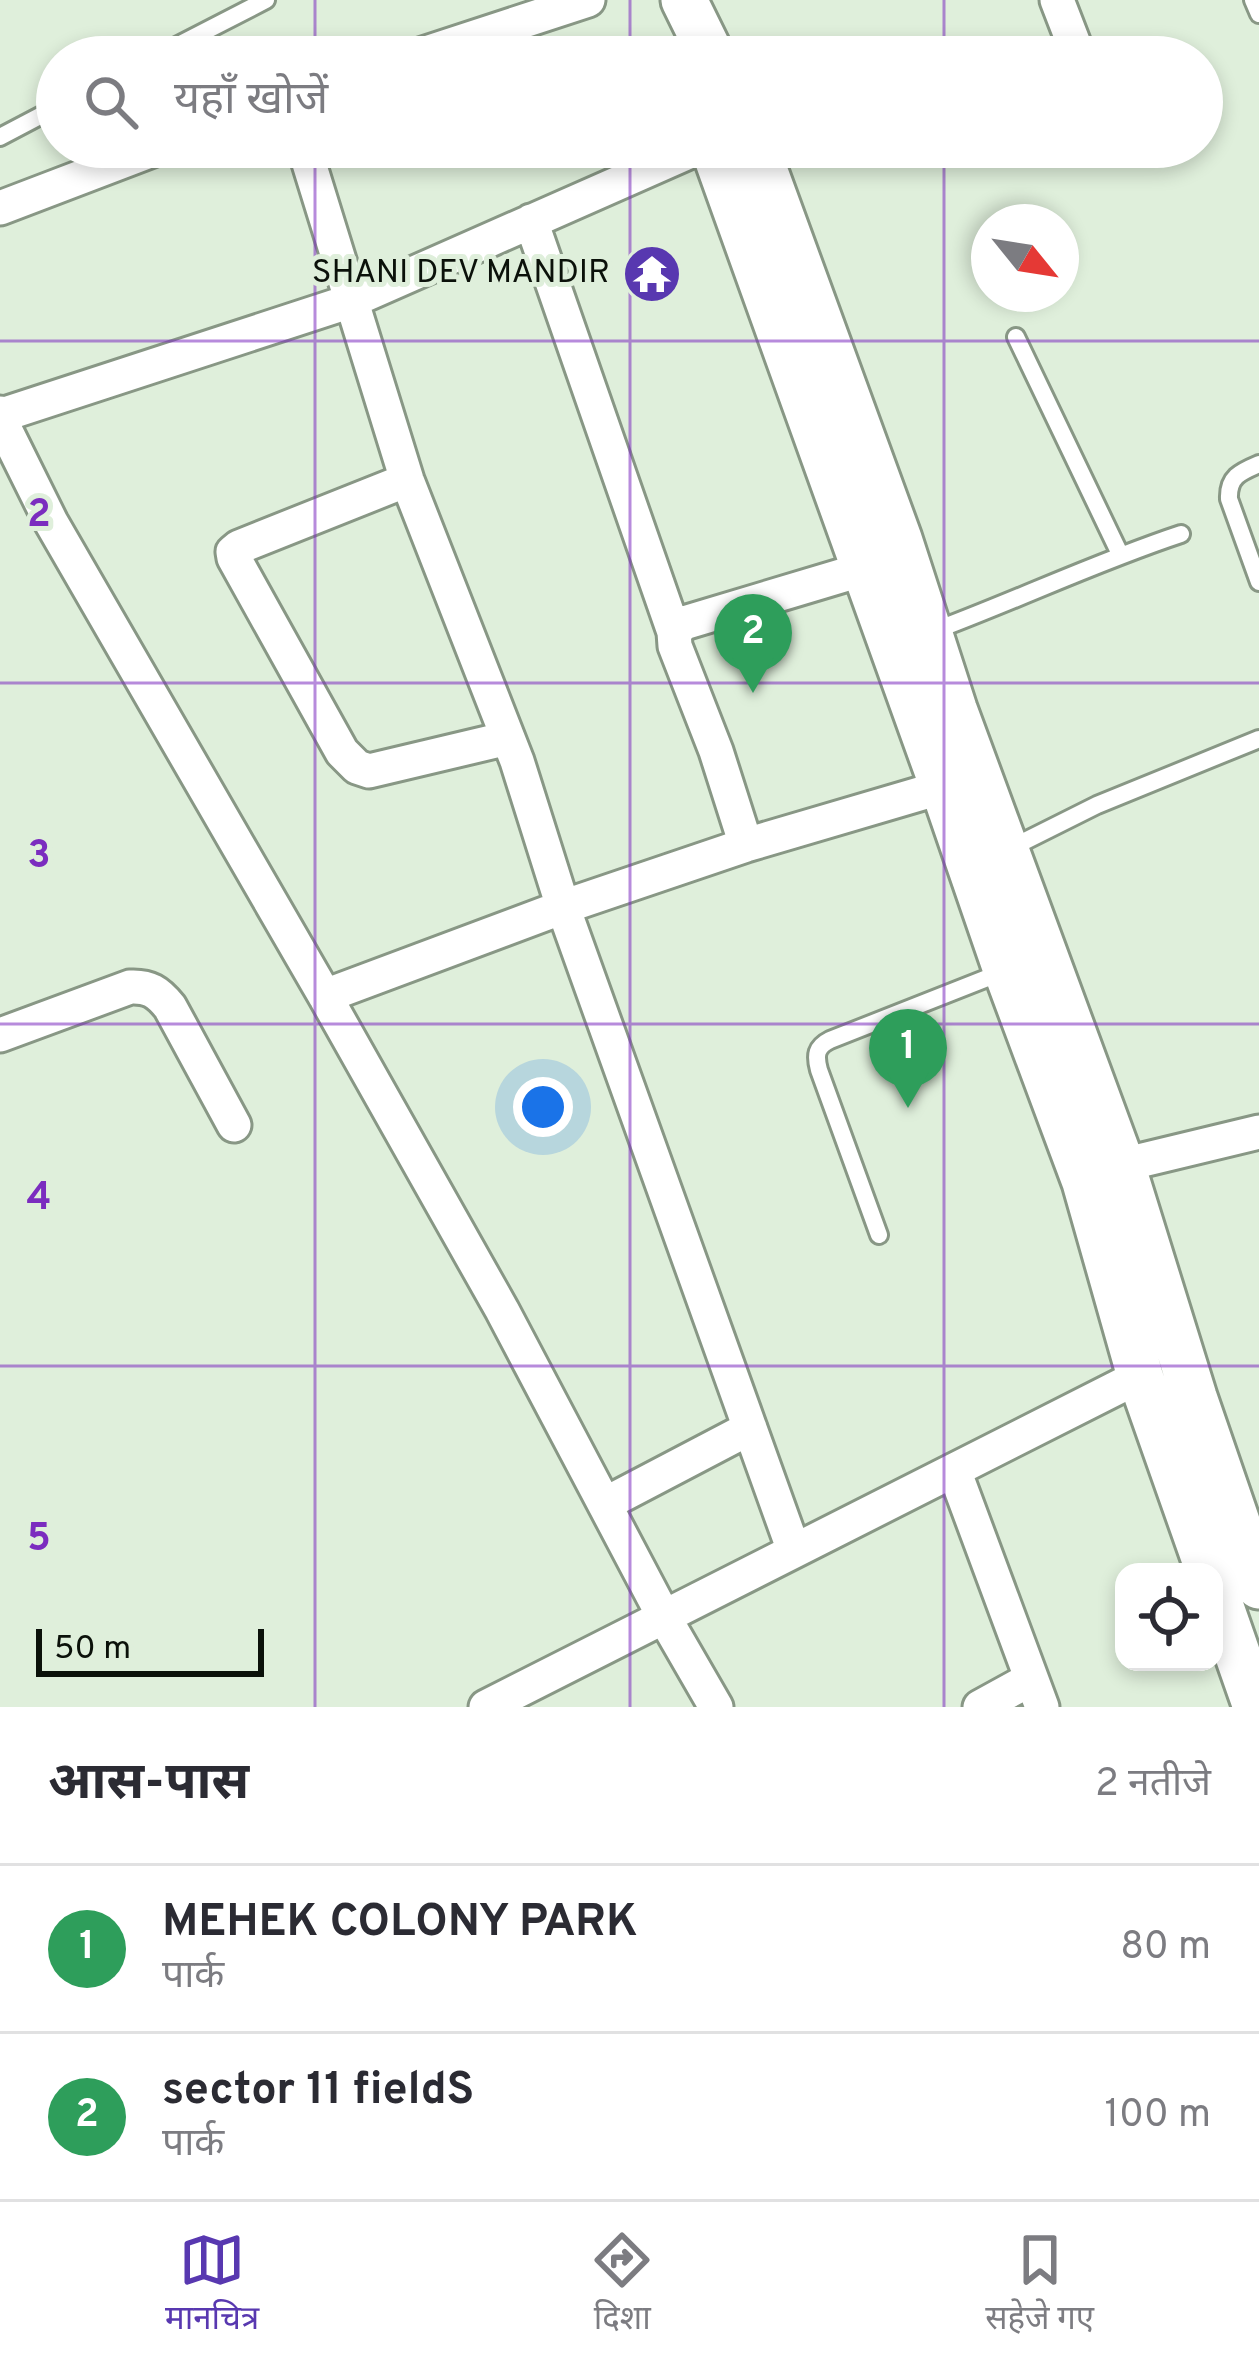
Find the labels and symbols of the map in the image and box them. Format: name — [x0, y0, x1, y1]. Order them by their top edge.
north arrow — [971, 204, 1079, 312]
temple icon: SHANI DEV MANDIR — [621, 243, 683, 305]
place label: SHANI DEV MANDIR — [312, 253, 610, 295]
text: 2 — [27, 492, 51, 541]
pin: 2 — [714, 594, 792, 693]
text: 3 — [27, 833, 51, 882]
pin: 1 — [869, 1009, 947, 1108]
your location — [513, 1077, 573, 1137]
text: 4 — [26, 1175, 52, 1224]
text: 5 — [27, 1516, 51, 1565]
scale bar — [36, 1623, 264, 1676]

